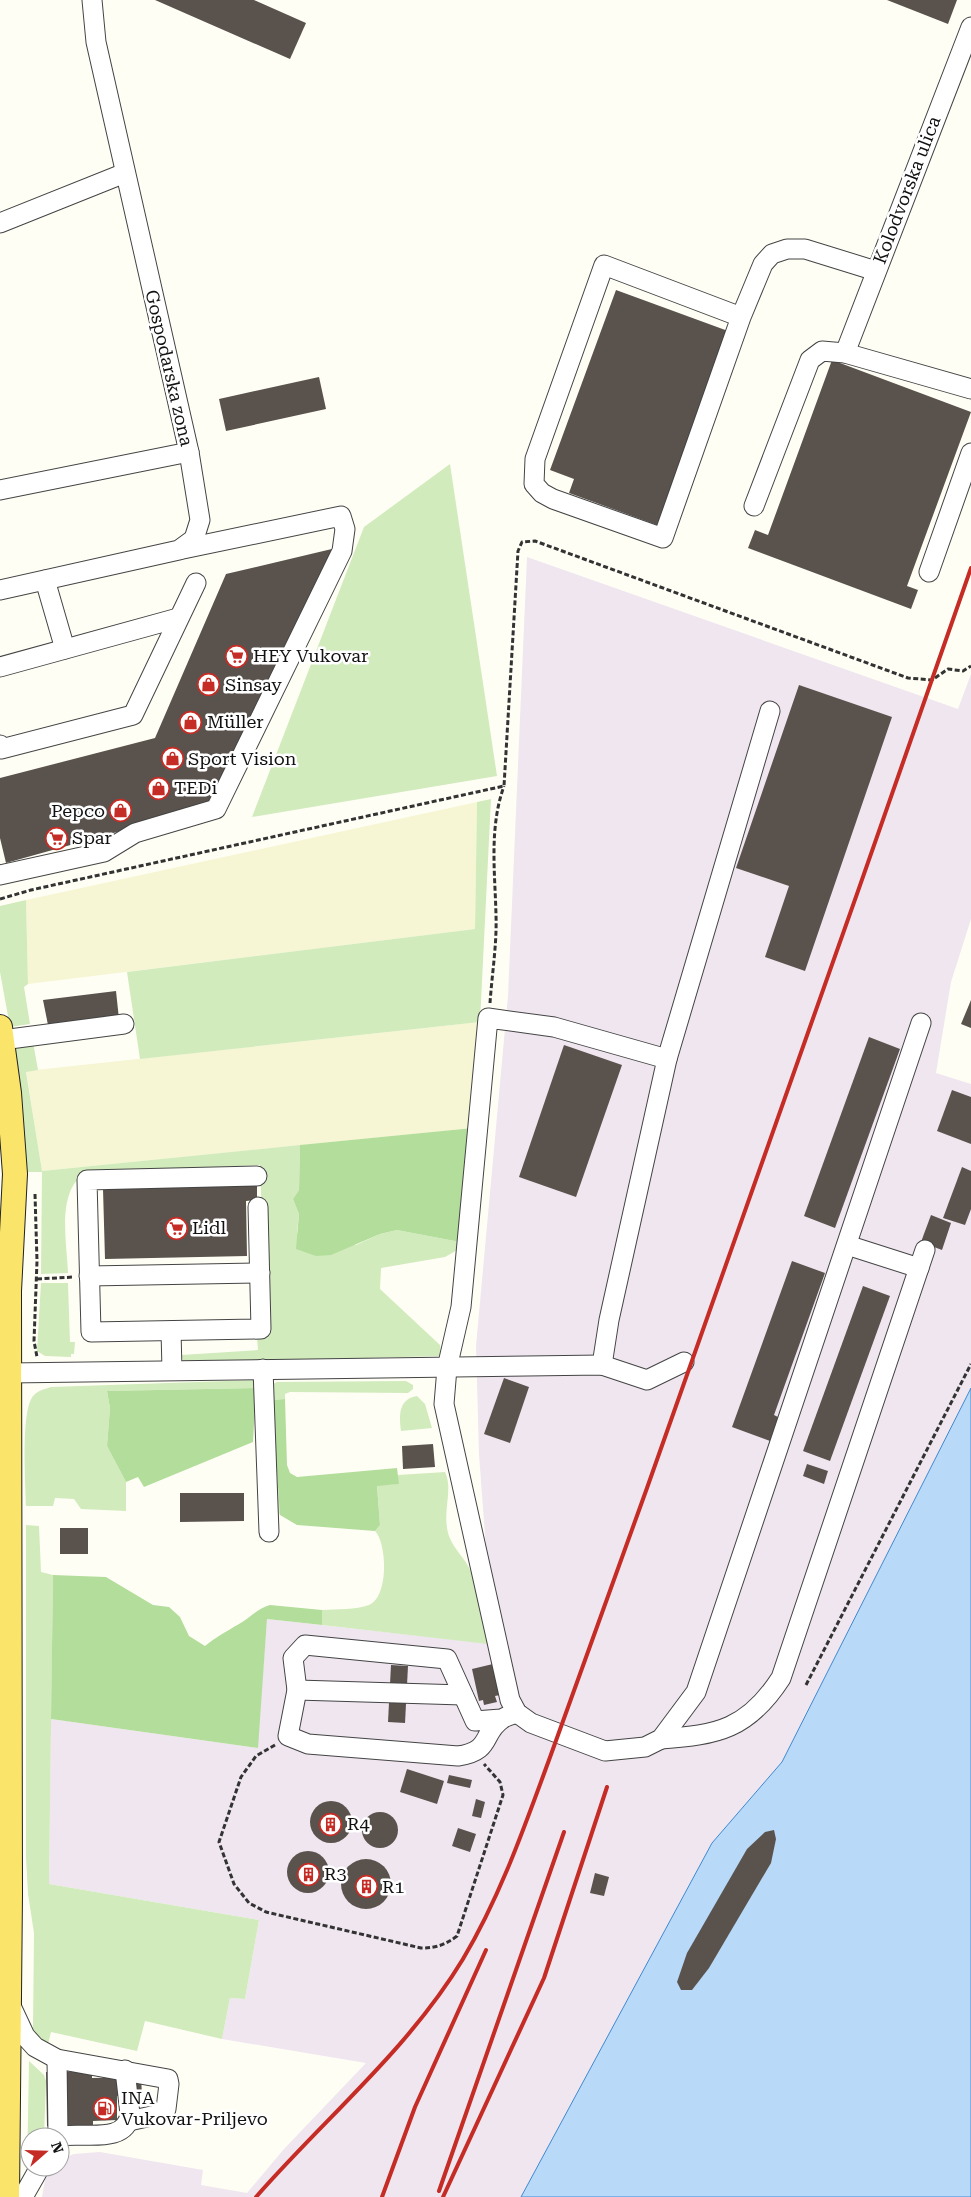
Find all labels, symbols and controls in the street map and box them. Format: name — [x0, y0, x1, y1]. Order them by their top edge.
street label: Kolodvorska ulica — [869, 113, 944, 267]
street label: Gospodarska zona — [141, 288, 198, 448]
supermarket icon: HEY Vukovar — [225, 644, 249, 668]
place label: HEY Vukovar — [253, 645, 368, 666]
shop icon: Sinsay — [197, 673, 221, 697]
place label: Sinsay — [225, 674, 282, 695]
shop icon: Müller — [179, 710, 203, 734]
place label: Müller — [207, 711, 264, 732]
shop icon: Sport Vision — [160, 747, 184, 771]
place label: Sport Vision — [188, 748, 297, 769]
shop icon: TEDi — [146, 776, 170, 800]
place label: TEDi — [174, 777, 217, 798]
shop icon: Pepco — [109, 799, 133, 823]
place label: Pepco — [51, 800, 105, 821]
supermarket icon: Spar — [44, 826, 68, 850]
place label: Spar — [72, 827, 112, 848]
supermarket icon: Lidl — [164, 1216, 188, 1240]
place label: Lidl — [192, 1217, 226, 1238]
building icon: R4 — [319, 1812, 343, 1836]
place label: R4 — [347, 1813, 370, 1834]
building icon: R3 — [296, 1862, 320, 1886]
place label: R3 — [324, 1863, 347, 1884]
building icon: R1 — [354, 1875, 378, 1899]
place label: R1 — [382, 1876, 405, 1897]
place label: INA Vukovar-Priljevo — [121, 2087, 268, 2129]
fuel station icon: INA Vukovar-Priljevo — [93, 2096, 117, 2120]
north arrow — [20, 2127, 70, 2177]
text: N — [48, 2140, 67, 2156]

